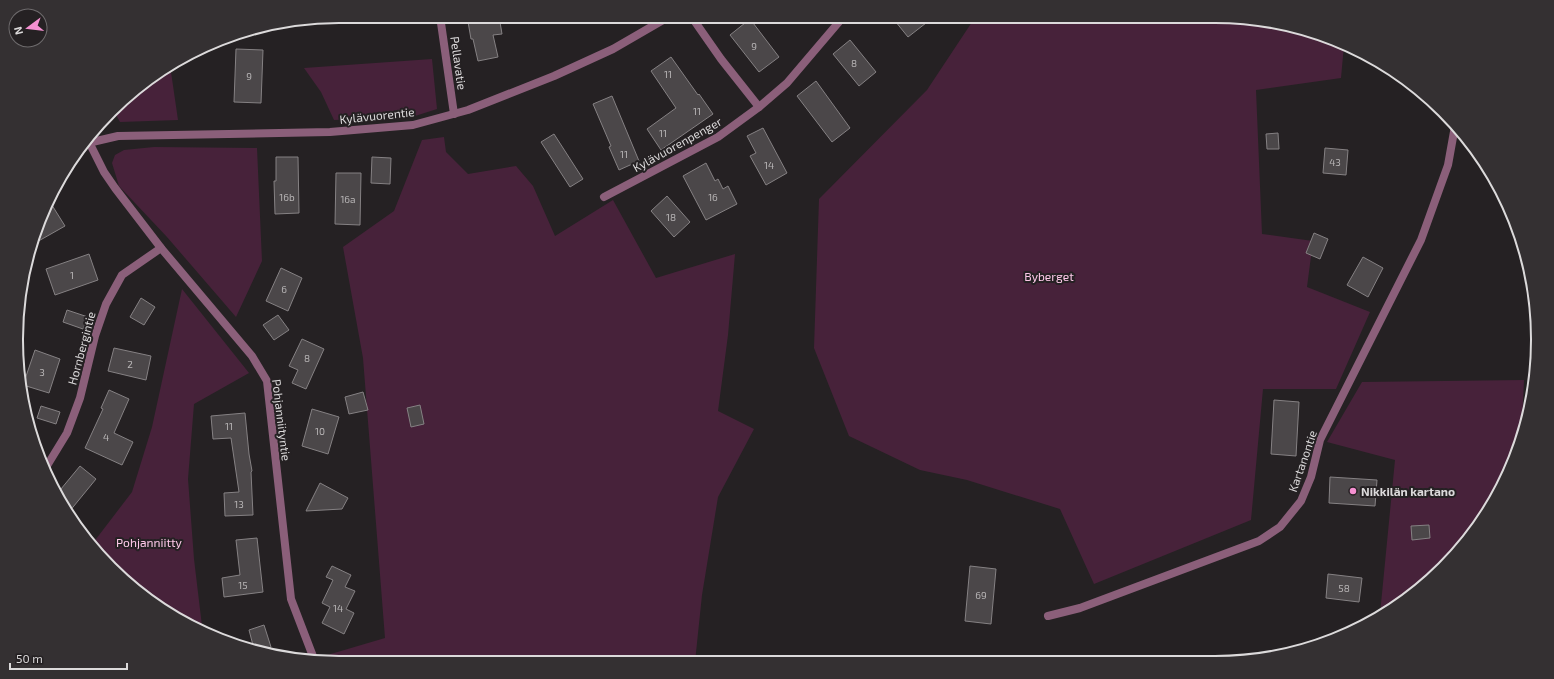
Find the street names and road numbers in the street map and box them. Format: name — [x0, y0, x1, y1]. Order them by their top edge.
street label: Pellavatie — [448, 35, 470, 91]
street label: Kylävuorentie — [339, 104, 415, 126]
street label: Kylävuorenpenger — [630, 114, 724, 174]
street label: Hornbergintie — [64, 310, 98, 386]
street label: Pohjanniityntie — [269, 378, 294, 462]
street label: Kartanontie — [1285, 428, 1319, 494]

